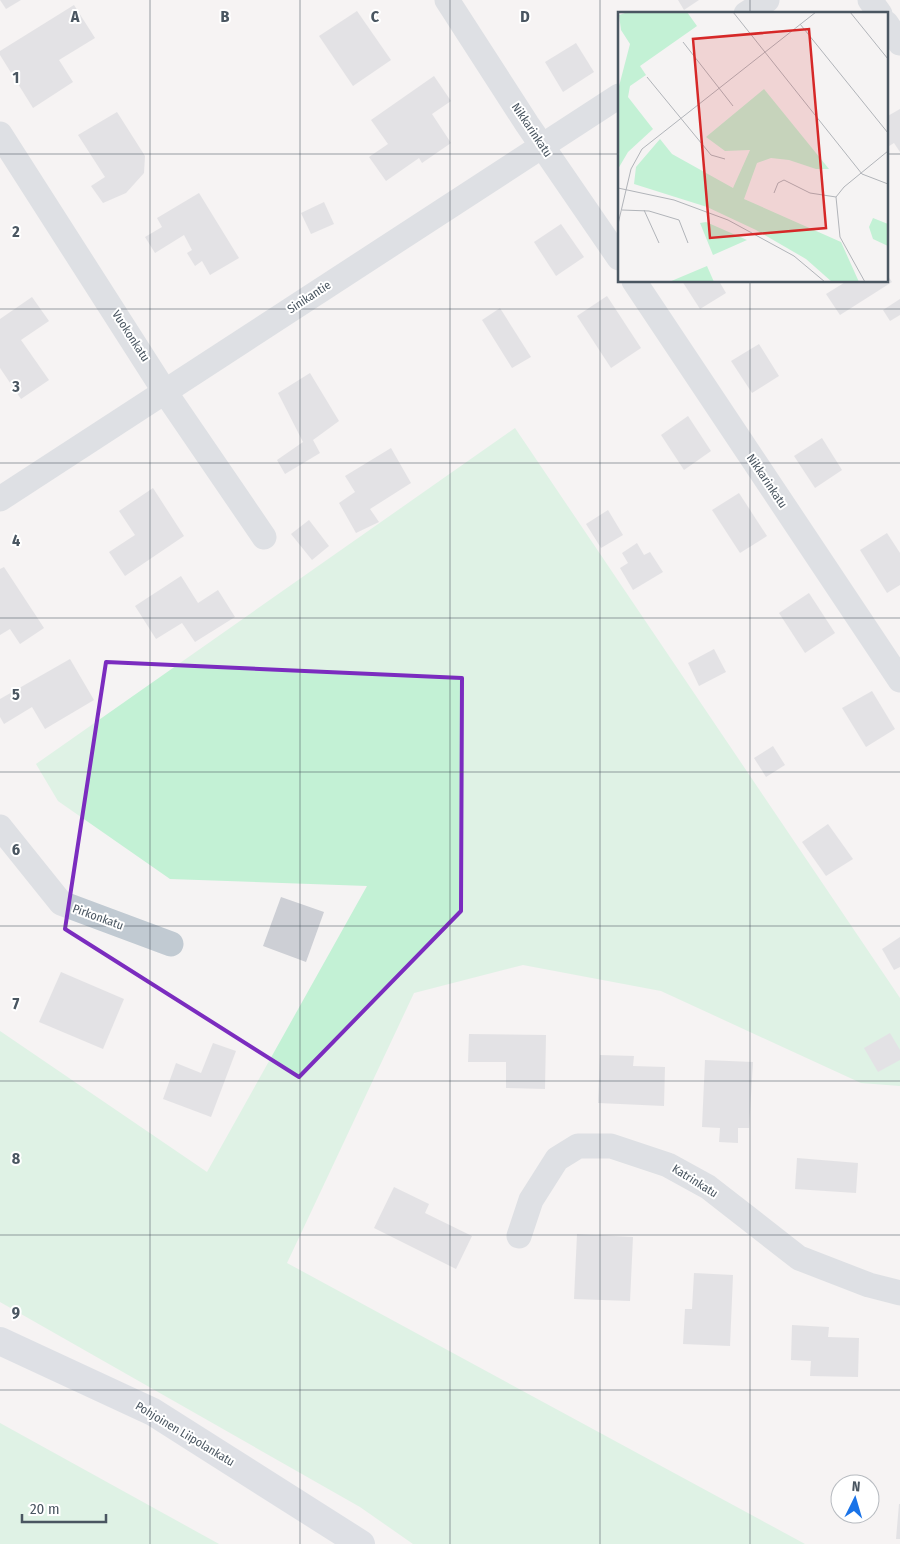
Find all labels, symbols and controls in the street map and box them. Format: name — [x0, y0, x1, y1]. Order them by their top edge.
text: A — [70, 7, 80, 26]
text: B — [221, 7, 230, 26]
text: C — [371, 7, 380, 26]
text: D — [520, 7, 530, 26]
inset map — [618, 12, 888, 282]
text: 1 — [13, 68, 19, 87]
street label: Nikkarinkatu — [509, 100, 555, 160]
text: 2 — [11, 222, 20, 241]
street label: Sinikantie — [285, 278, 333, 316]
street label: Vuokonkatu — [109, 308, 153, 364]
text: 3 — [11, 377, 20, 396]
street label: Nikkarinkatu — [744, 451, 790, 511]
text: 4 — [12, 531, 20, 550]
text: 5 — [12, 685, 20, 704]
text: 6 — [12, 840, 20, 859]
street label: Pirkonkatu — [71, 901, 125, 933]
text: 7 — [13, 994, 20, 1013]
text: 8 — [12, 1149, 21, 1168]
street label: Katrinkatu — [670, 1162, 720, 1200]
text: 9 — [12, 1303, 20, 1322]
street label: Pohjoinen Liipolankatu — [133, 1399, 237, 1469]
north arrow — [830, 1474, 880, 1524]
text: N — [851, 1478, 861, 1495]
scale bar — [22, 1492, 106, 1524]
text: 20 m — [30, 1500, 60, 1518]

